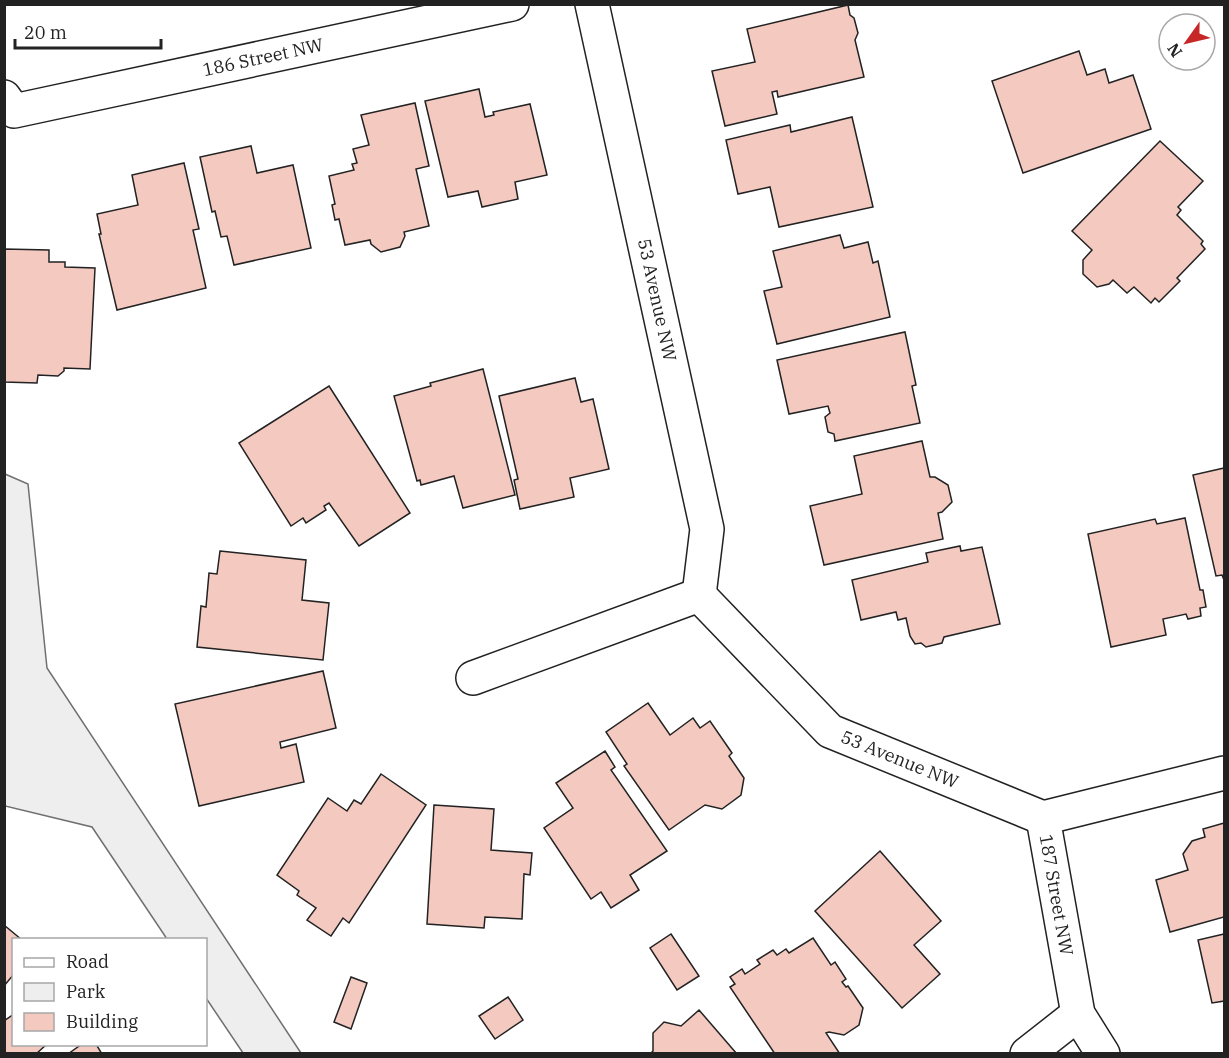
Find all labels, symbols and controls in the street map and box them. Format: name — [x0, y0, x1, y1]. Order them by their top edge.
scale bar — [15, 12, 160, 50]
north arrow — [1157, 12, 1217, 72]
text: 20 m — [24, 21, 67, 44]
street label: 186 Street NW — [201, 33, 326, 81]
text: N — [1163, 40, 1186, 61]
street label: 53 Avenue NW — [633, 236, 682, 364]
street label: 53 Avenue NW — [838, 725, 962, 793]
street label: 187 Street NW — [1035, 832, 1079, 958]
legend — [12, 938, 207, 1046]
text: Road — [66, 950, 109, 973]
text: Park — [66, 980, 106, 1003]
text: Building — [66, 1010, 138, 1033]

